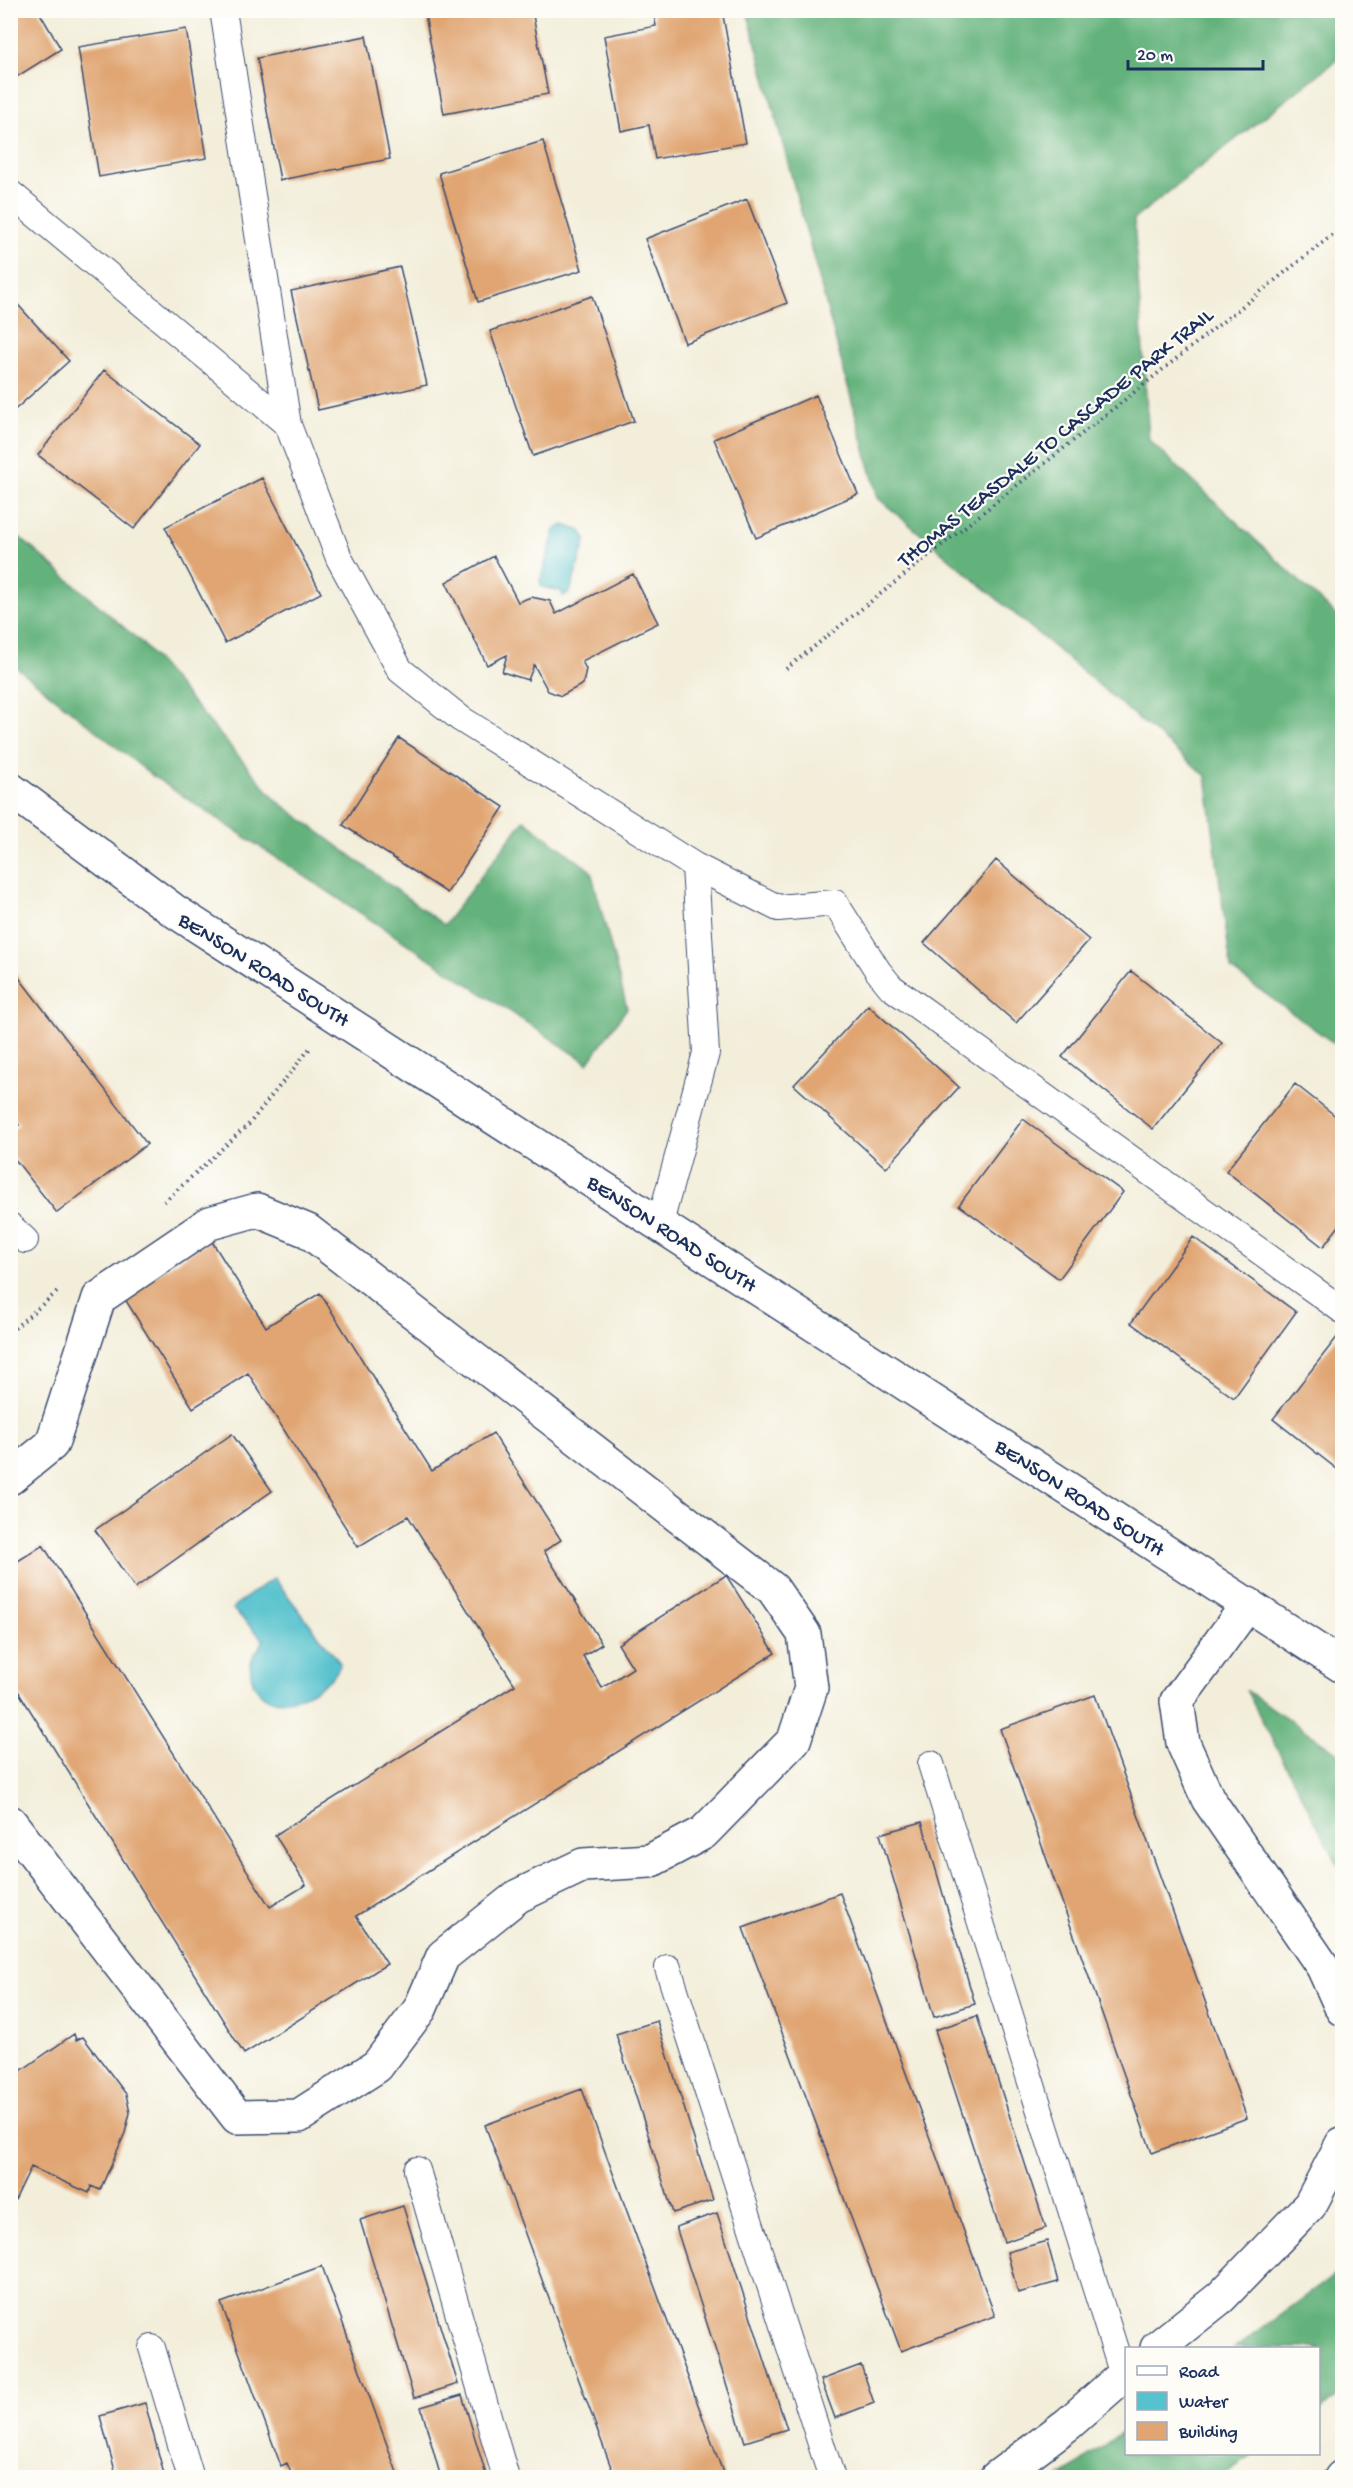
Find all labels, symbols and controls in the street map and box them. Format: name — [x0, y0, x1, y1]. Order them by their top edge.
scale bar — [1128, 33, 1263, 71]
text: 20 m — [1137, 46, 1173, 67]
street label: THOMAS TEASDALE TO CASCADE PARK TRAIL — [892, 303, 1220, 576]
street label: BENSON ROAD SOUTH — [172, 908, 354, 1035]
street label: BENSON ROAD SOUTH — [580, 1170, 761, 1300]
street label: BENSON ROAD SOUTH — [988, 1434, 1169, 1564]
legend — [1125, 2347, 1320, 2455]
text: Road — [1179, 2363, 1220, 2384]
text: Water — [1179, 2393, 1229, 2414]
text: Building — [1178, 2423, 1238, 2444]

